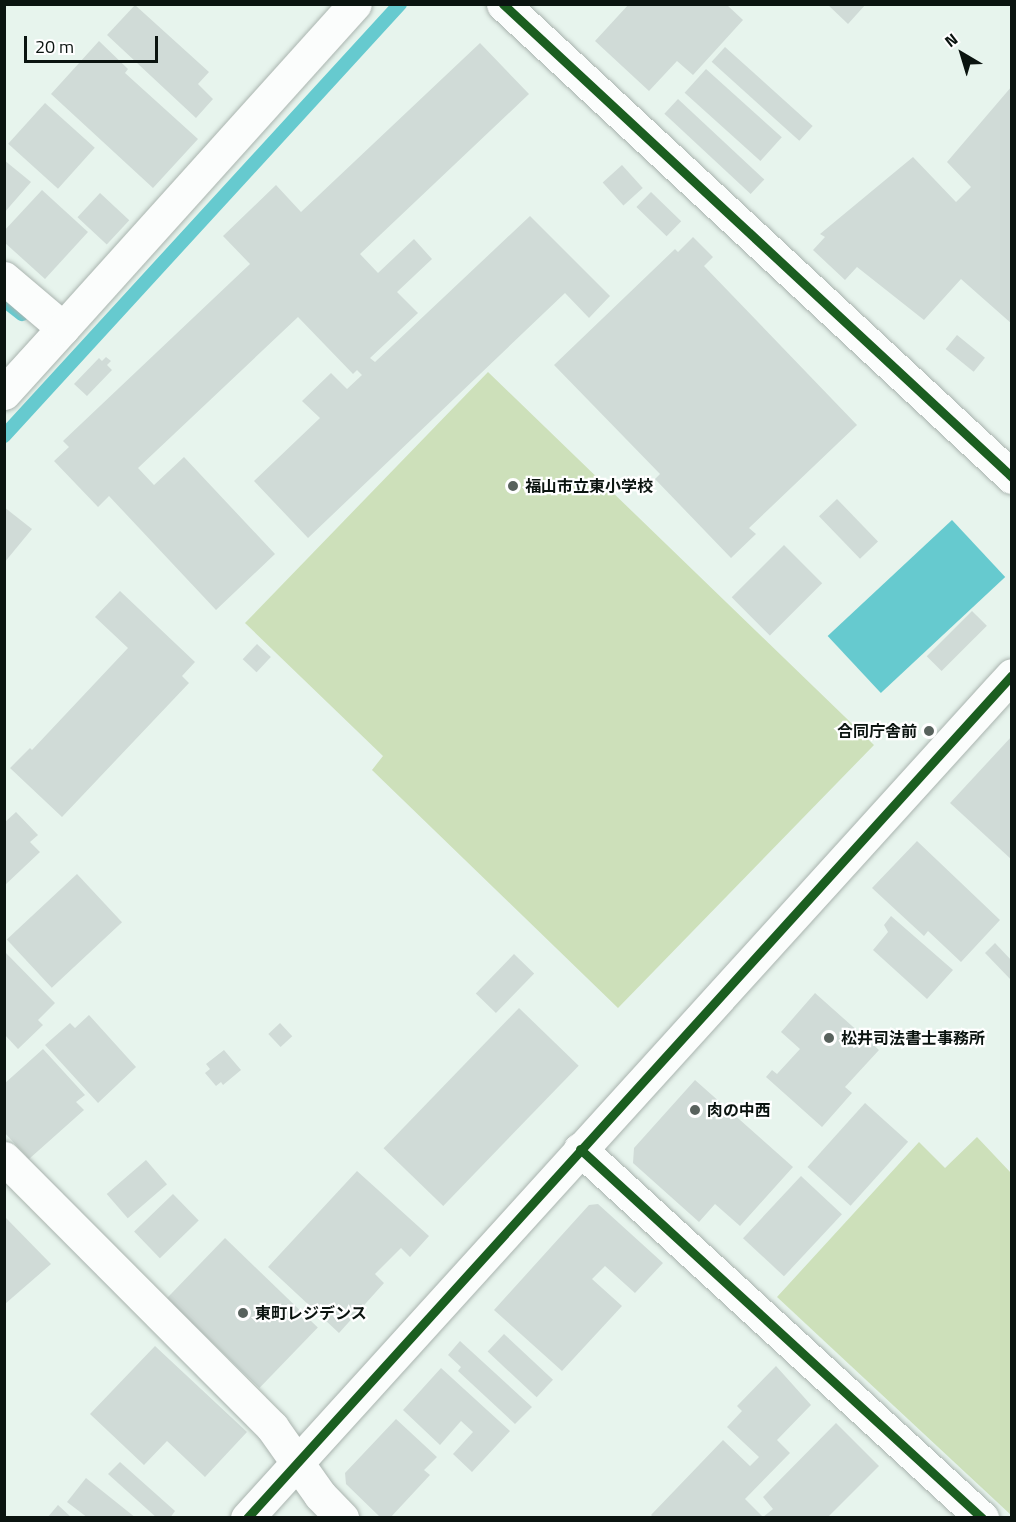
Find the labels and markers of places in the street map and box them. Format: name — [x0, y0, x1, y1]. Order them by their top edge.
place label: 福山市立東小学校 — [525, 476, 653, 496]
marker: 福山市立東小学校 — [506, 479, 520, 493]
place label: 合同庁舎前 — [837, 721, 917, 741]
marker: 合同庁舎前 — [922, 724, 936, 738]
place label: 松井司法書士事務所 — [841, 1028, 985, 1048]
marker: 松井司法書士事務所 — [822, 1031, 836, 1045]
place label: 肉の中西 — [707, 1100, 771, 1120]
marker: 肉の中西 — [688, 1103, 702, 1117]
place label: 東町レジデンス — [255, 1303, 367, 1323]
marker: 東町レジデンス — [236, 1306, 250, 1320]

